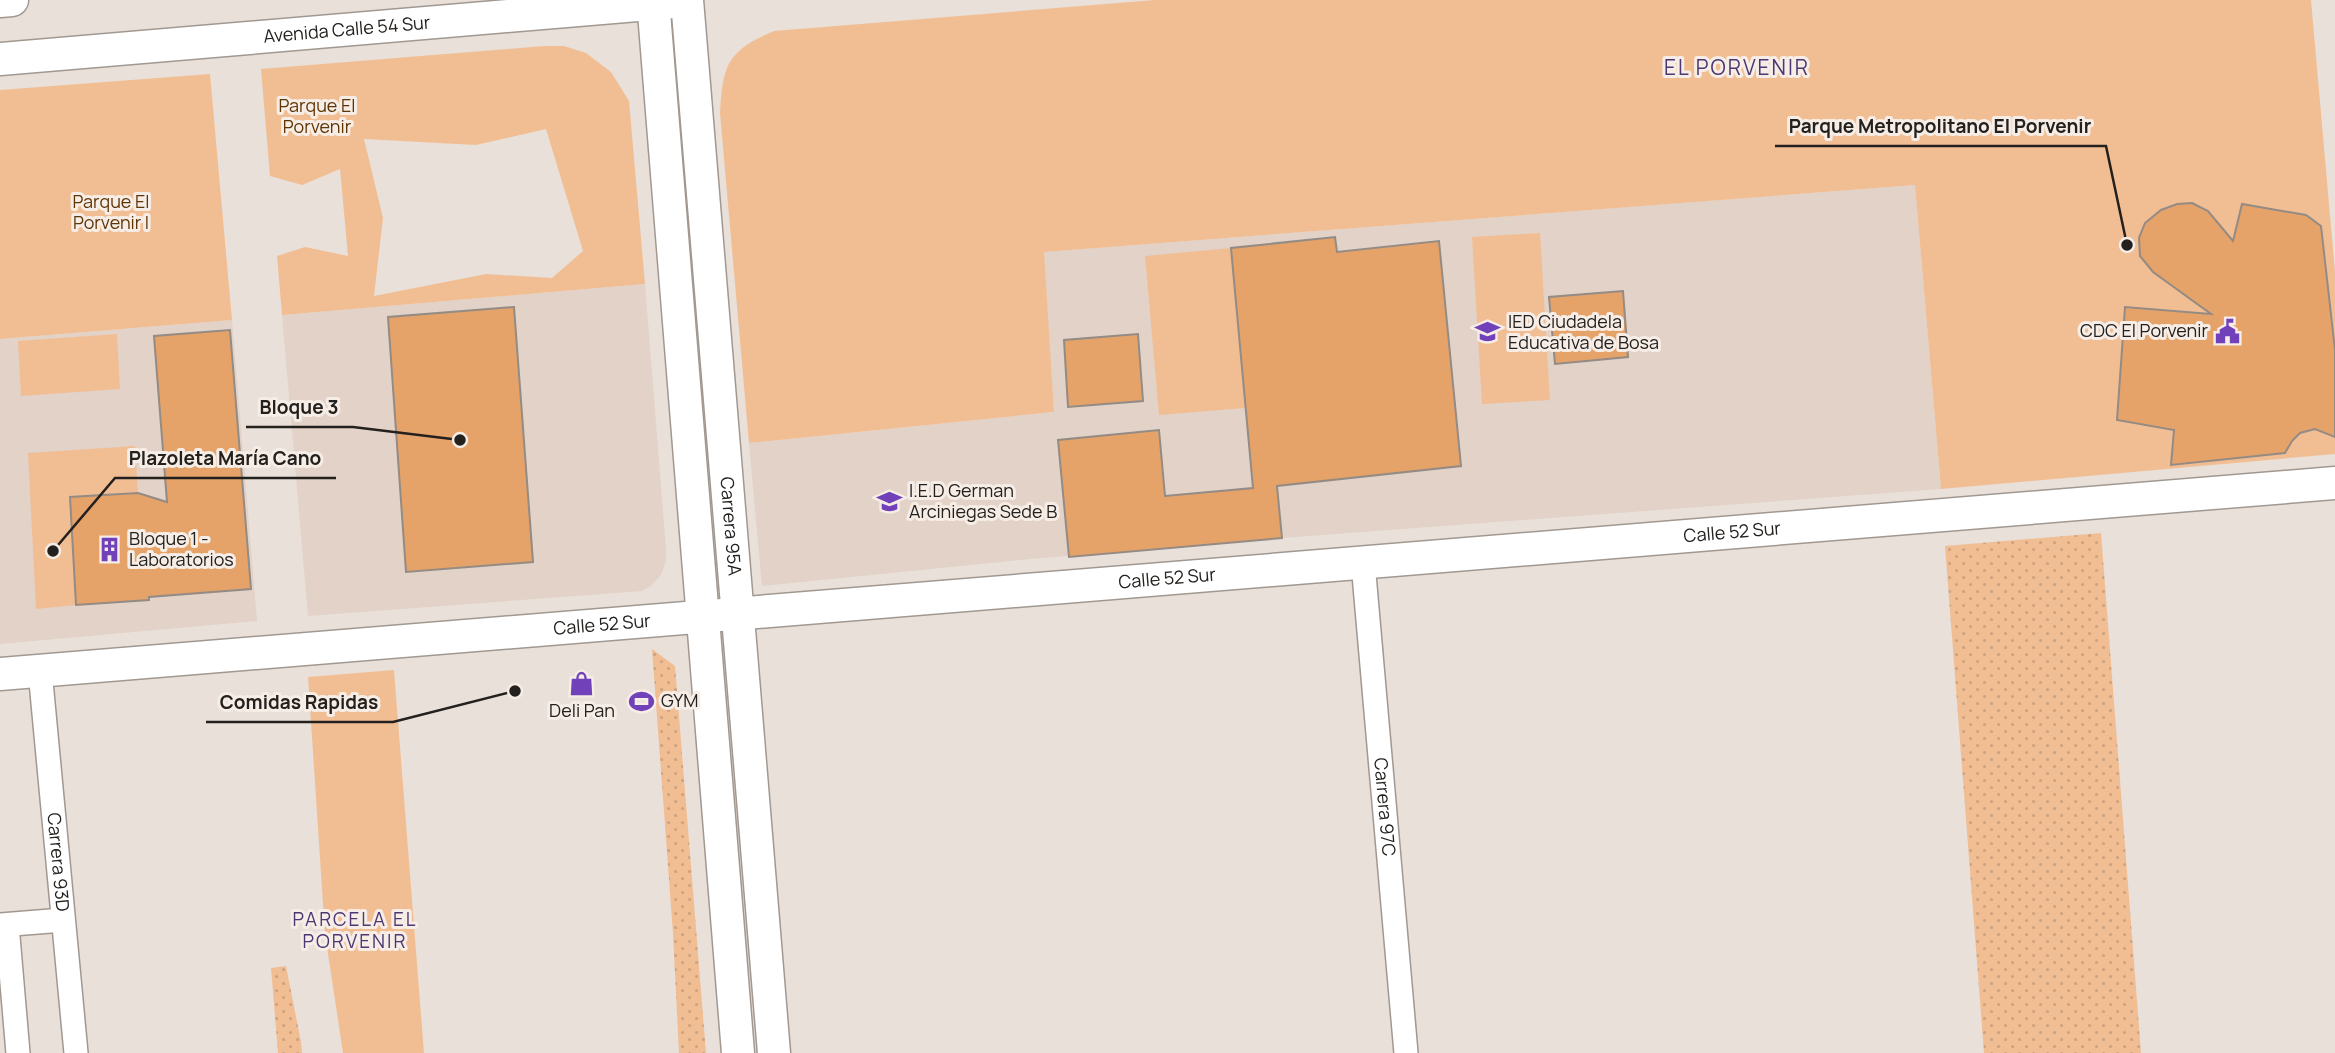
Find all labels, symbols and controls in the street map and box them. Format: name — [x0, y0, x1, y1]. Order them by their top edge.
street label: Avenida Calle 54 Sur — [262, 10, 432, 48]
district label: EL PORVENIR — [1664, 53, 1810, 81]
park label: Parque El Porvenir — [279, 93, 355, 138]
callout: Parque Metropolitano El Porvenir — [1775, 106, 2106, 146]
text: Parque Metropolitano El Porvenir — [1789, 113, 2092, 139]
park label: Parque El Porvenir I — [73, 189, 149, 234]
place label: IED Ciudadela Educativa de Bosa — [1508, 309, 1659, 354]
public building icon: CDC El Porvenir — [2214, 317, 2242, 345]
school or university icon: IED Ciudadela Educativa de Bosa — [1474, 318, 1502, 346]
place label: CDC El Porvenir — [2080, 318, 2208, 342]
callout: Bloque 3 — [246, 387, 353, 427]
text: Bloque 3 — [260, 394, 338, 420]
callout: Plazoleta María Cano — [115, 438, 336, 478]
text: Plazoleta María Cano — [129, 445, 321, 471]
street label: Carrera 95A — [715, 476, 748, 577]
place label: I.E.D German Arciniegas Sede B — [909, 478, 1057, 523]
school or university icon: I.E.D German Arciniegas Sede B — [875, 487, 903, 515]
street label: Calle 52 Sur — [1683, 515, 1782, 547]
place label: Bloque 1 - Laboratorios — [129, 526, 234, 571]
building icon: Bloque 1 - Laboratorios — [95, 535, 123, 563]
street label: Calle 52 Sur — [1117, 562, 1217, 593]
street label: Calle 52 Sur — [552, 608, 652, 640]
shop icon: Deli Pan — [568, 670, 596, 698]
callout: Comidas Rapidas — [206, 682, 393, 722]
sports icon: GYM — [627, 687, 655, 715]
place label: GYM — [661, 688, 698, 712]
text: Comidas Rapidas — [220, 689, 378, 715]
place label: Deli Pan — [549, 698, 615, 722]
street label: Carrera 97C — [1369, 757, 1402, 857]
street label: Carrera 93D — [42, 812, 76, 913]
district label: PARCELA EL PORVENIR — [293, 906, 417, 954]

